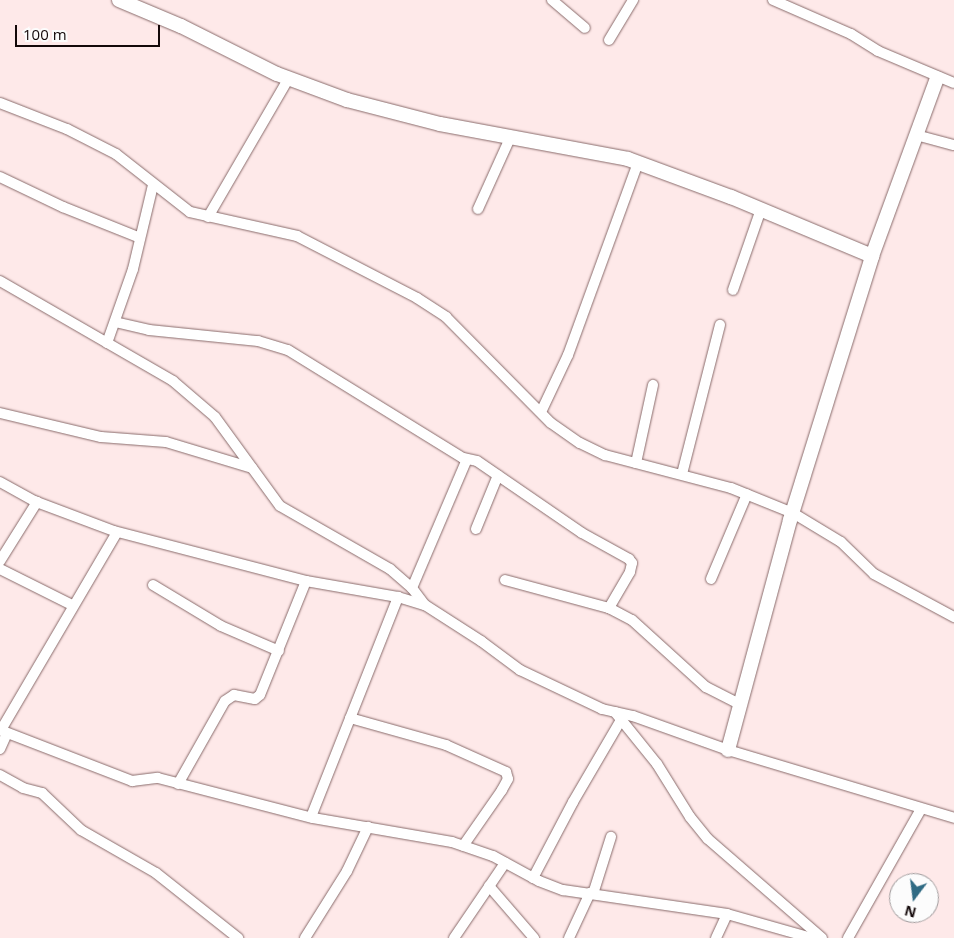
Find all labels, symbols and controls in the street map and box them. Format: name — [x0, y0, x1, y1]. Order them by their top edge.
scale bar — [18, 15, 162, 47]
text: 100 m — [23, 24, 67, 44]
north arrow — [889, 873, 939, 923]
text: N — [902, 901, 918, 923]

